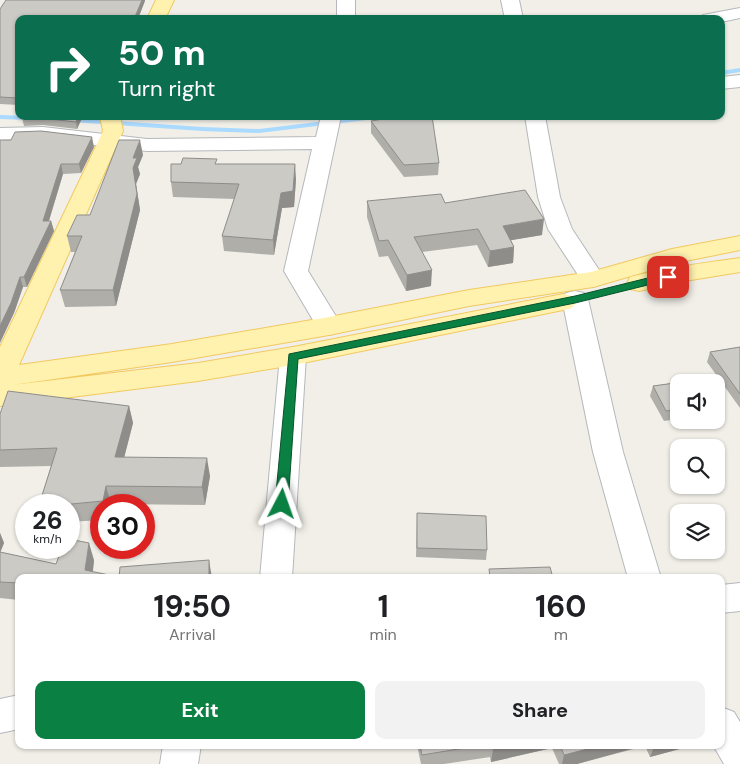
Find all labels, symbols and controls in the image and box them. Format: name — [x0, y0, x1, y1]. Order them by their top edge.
text: 50 m — [118, 30, 206, 76]
icon: right — [35, 35, 100, 100]
text: Turn right — [118, 74, 215, 103]
pin — [647, 256, 689, 298]
icon: arrive — [654, 263, 682, 291]
map controls — [670, 374, 725, 559]
button: sound — [670, 374, 725, 429]
button: search — [670, 439, 725, 494]
position arrow — [255, 477, 307, 529]
speed limit sign: 30 — [90, 494, 155, 559]
text: 26 — [32, 504, 63, 537]
button: layers — [670, 504, 725, 559]
text: km/h — [33, 531, 62, 547]
text: 19:50 — [154, 587, 231, 626]
text: 1 — [378, 587, 389, 626]
text: 160 — [535, 587, 586, 626]
text: Arrival — [169, 624, 216, 645]
text: min — [370, 624, 397, 645]
text: m — [554, 624, 568, 645]
button: Exit — [35, 681, 365, 739]
button: Share — [375, 681, 705, 739]

